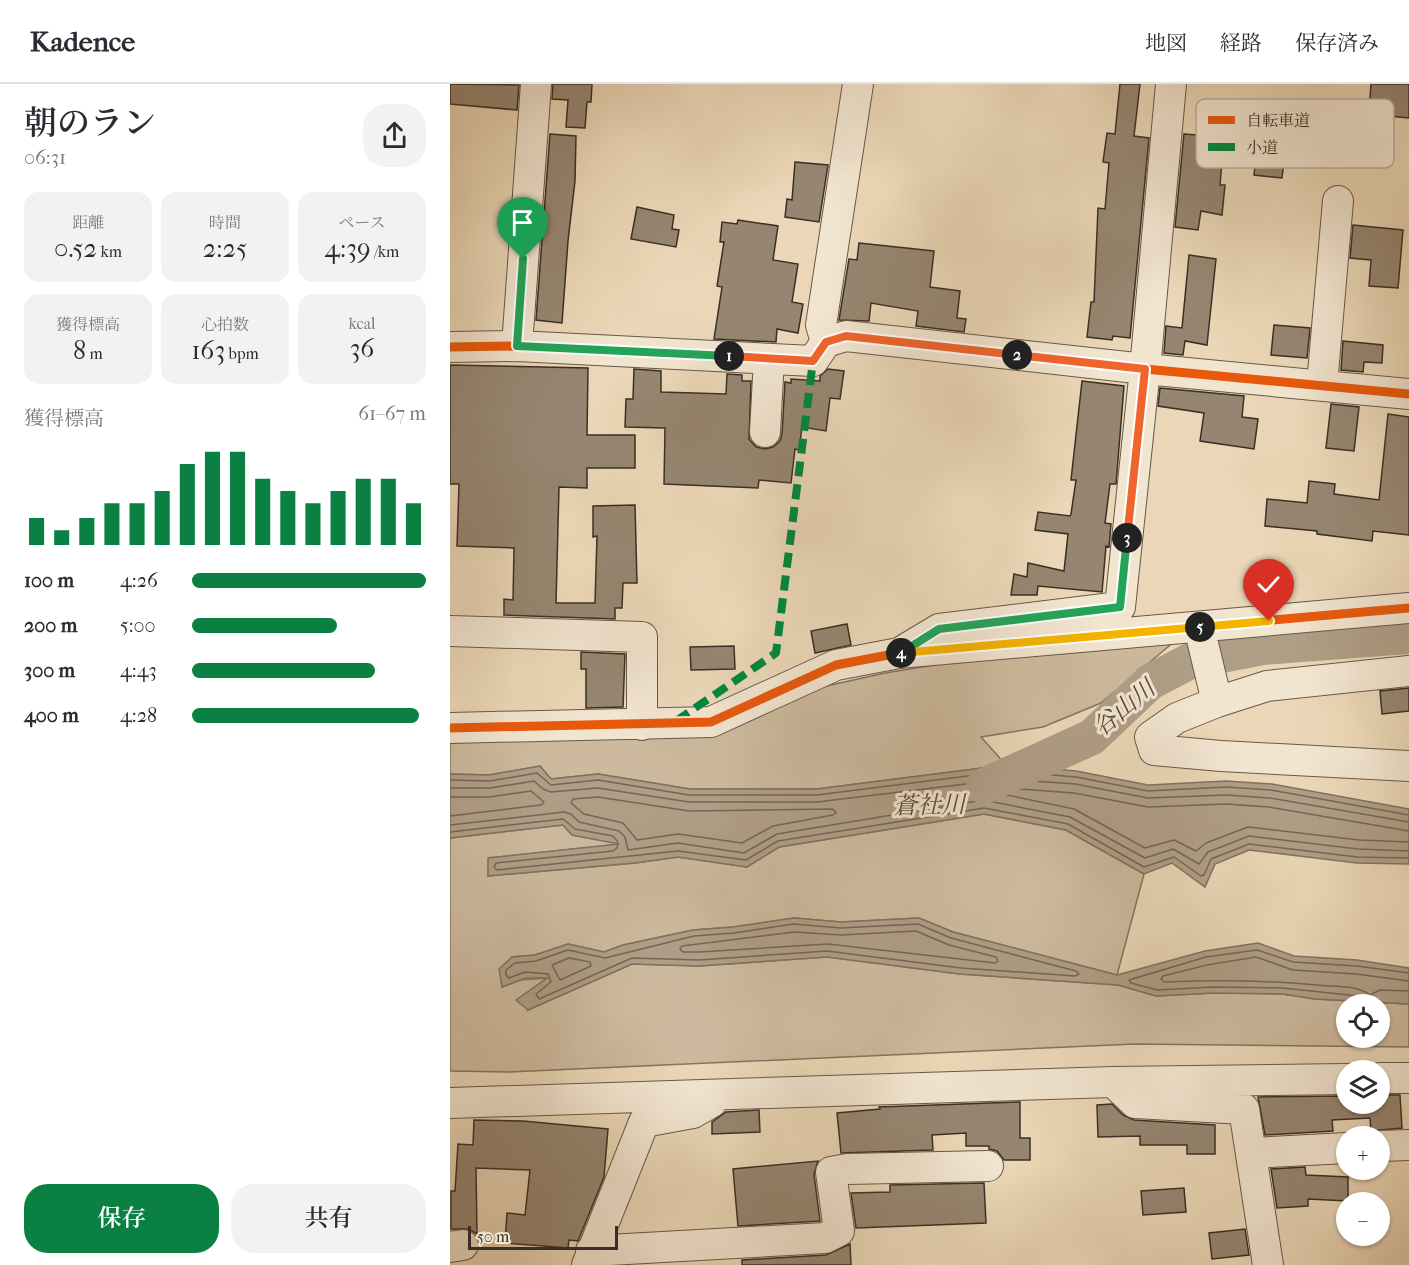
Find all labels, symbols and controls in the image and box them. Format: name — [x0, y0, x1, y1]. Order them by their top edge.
text: Kadence — [30, 25, 135, 58]
text: 地図 — [1145, 31, 1187, 55]
text: 経路 — [1220, 31, 1262, 55]
text: 保存済み — [1295, 31, 1379, 55]
legend — [1196, 99, 1394, 168]
text: 朝のラン — [24, 104, 156, 143]
button: share — [363, 104, 426, 167]
text: 自転車道 — [1246, 111, 1310, 130]
text: 小道 — [1246, 138, 1278, 157]
text: 06:31 — [24, 146, 66, 169]
pin — [497, 197, 548, 259]
icon: arrive — [506, 206, 539, 239]
text: 距離 — [72, 213, 104, 232]
text: 時間 — [209, 213, 241, 232]
text: ペース — [338, 213, 386, 232]
text: 0.52 — [54, 233, 97, 264]
text: 2:25 — [203, 233, 247, 264]
text: 4:39 — [325, 233, 371, 264]
text: km — [97, 242, 122, 261]
text: /km — [371, 242, 399, 261]
text: kcal — [349, 314, 375, 333]
text: 獲得標高 — [56, 315, 120, 334]
text: 心拍数 — [201, 315, 249, 334]
text: 36 — [350, 333, 374, 364]
text: 8 — [73, 335, 86, 366]
text: 163 — [191, 335, 225, 366]
pin: 2 — [1002, 340, 1032, 370]
pin: 1 — [714, 341, 744, 371]
text: m — [86, 344, 103, 363]
text: bpm — [225, 344, 259, 363]
text: 2 — [1013, 345, 1021, 364]
text: 1 — [726, 346, 732, 365]
text: 61–67 m — [358, 402, 426, 425]
text: 獲得標高 — [24, 407, 104, 430]
pin: 3 — [1112, 523, 1142, 553]
text: 3 — [1124, 528, 1130, 547]
pin — [1243, 559, 1294, 621]
icon: check — [1252, 568, 1285, 601]
text: 100 m — [24, 569, 74, 592]
text: 4:26 — [120, 569, 158, 592]
pin: 5 — [1185, 612, 1215, 642]
text: 200 m — [24, 614, 77, 637]
text: 5:00 — [120, 614, 156, 637]
text: 5 — [1197, 617, 1203, 636]
pin: 4 — [886, 638, 916, 668]
text: 4 — [896, 643, 906, 662]
text: 300 m — [24, 659, 75, 682]
text: 4:43 — [120, 659, 157, 682]
water label: 谷山川 — [1087, 672, 1163, 742]
text: 400 m — [24, 704, 79, 727]
text: 4:28 — [120, 704, 157, 727]
water label: 蒼社川 — [893, 790, 968, 820]
map controls — [1336, 994, 1390, 1246]
button: locate — [1336, 994, 1390, 1048]
button: layers — [1336, 1060, 1390, 1114]
button: + — [1336, 1126, 1390, 1180]
button: 保存 — [24, 1184, 219, 1253]
button: 共有 — [231, 1184, 426, 1253]
button: − — [1336, 1192, 1390, 1246]
scale bar — [468, 1223, 618, 1250]
text: 50 m — [477, 1227, 509, 1246]

